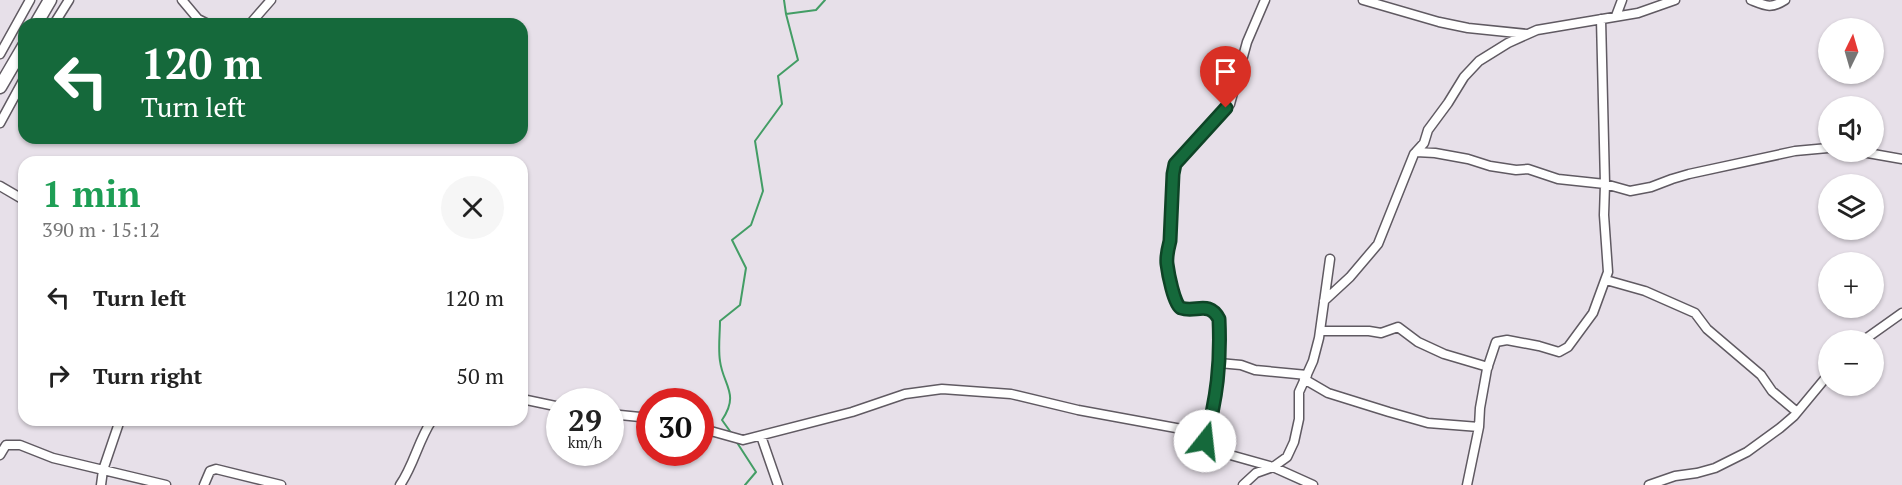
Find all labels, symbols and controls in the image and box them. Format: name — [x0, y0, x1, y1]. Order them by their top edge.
north arrow — [1818, 18, 1884, 84]
map controls — [1818, 18, 1884, 396]
text: 120 m — [141, 35, 262, 91]
icon: left — [42, 42, 120, 120]
pin — [1200, 46, 1251, 108]
icon: arrive — [1209, 55, 1242, 88]
text: Turn left — [141, 89, 246, 125]
button: sound — [1818, 96, 1884, 162]
text: 1 min — [42, 170, 140, 217]
button: layers — [1818, 174, 1884, 240]
button: close — [441, 176, 504, 239]
text: 390 m · 15:12 — [42, 216, 160, 243]
button: + — [1818, 252, 1884, 318]
icon: left — [42, 281, 75, 314]
text: Turn left — [93, 283, 186, 312]
text: 120 m — [444, 283, 504, 312]
button: − — [1818, 330, 1884, 396]
icon: right — [42, 359, 75, 392]
text: Turn right — [93, 361, 202, 390]
text: 50 m — [456, 361, 504, 390]
speed limit sign: 30 — [636, 388, 714, 466]
text: 29 — [568, 400, 602, 440]
position arrow — [1173, 409, 1237, 473]
text: km/h — [568, 432, 602, 452]

